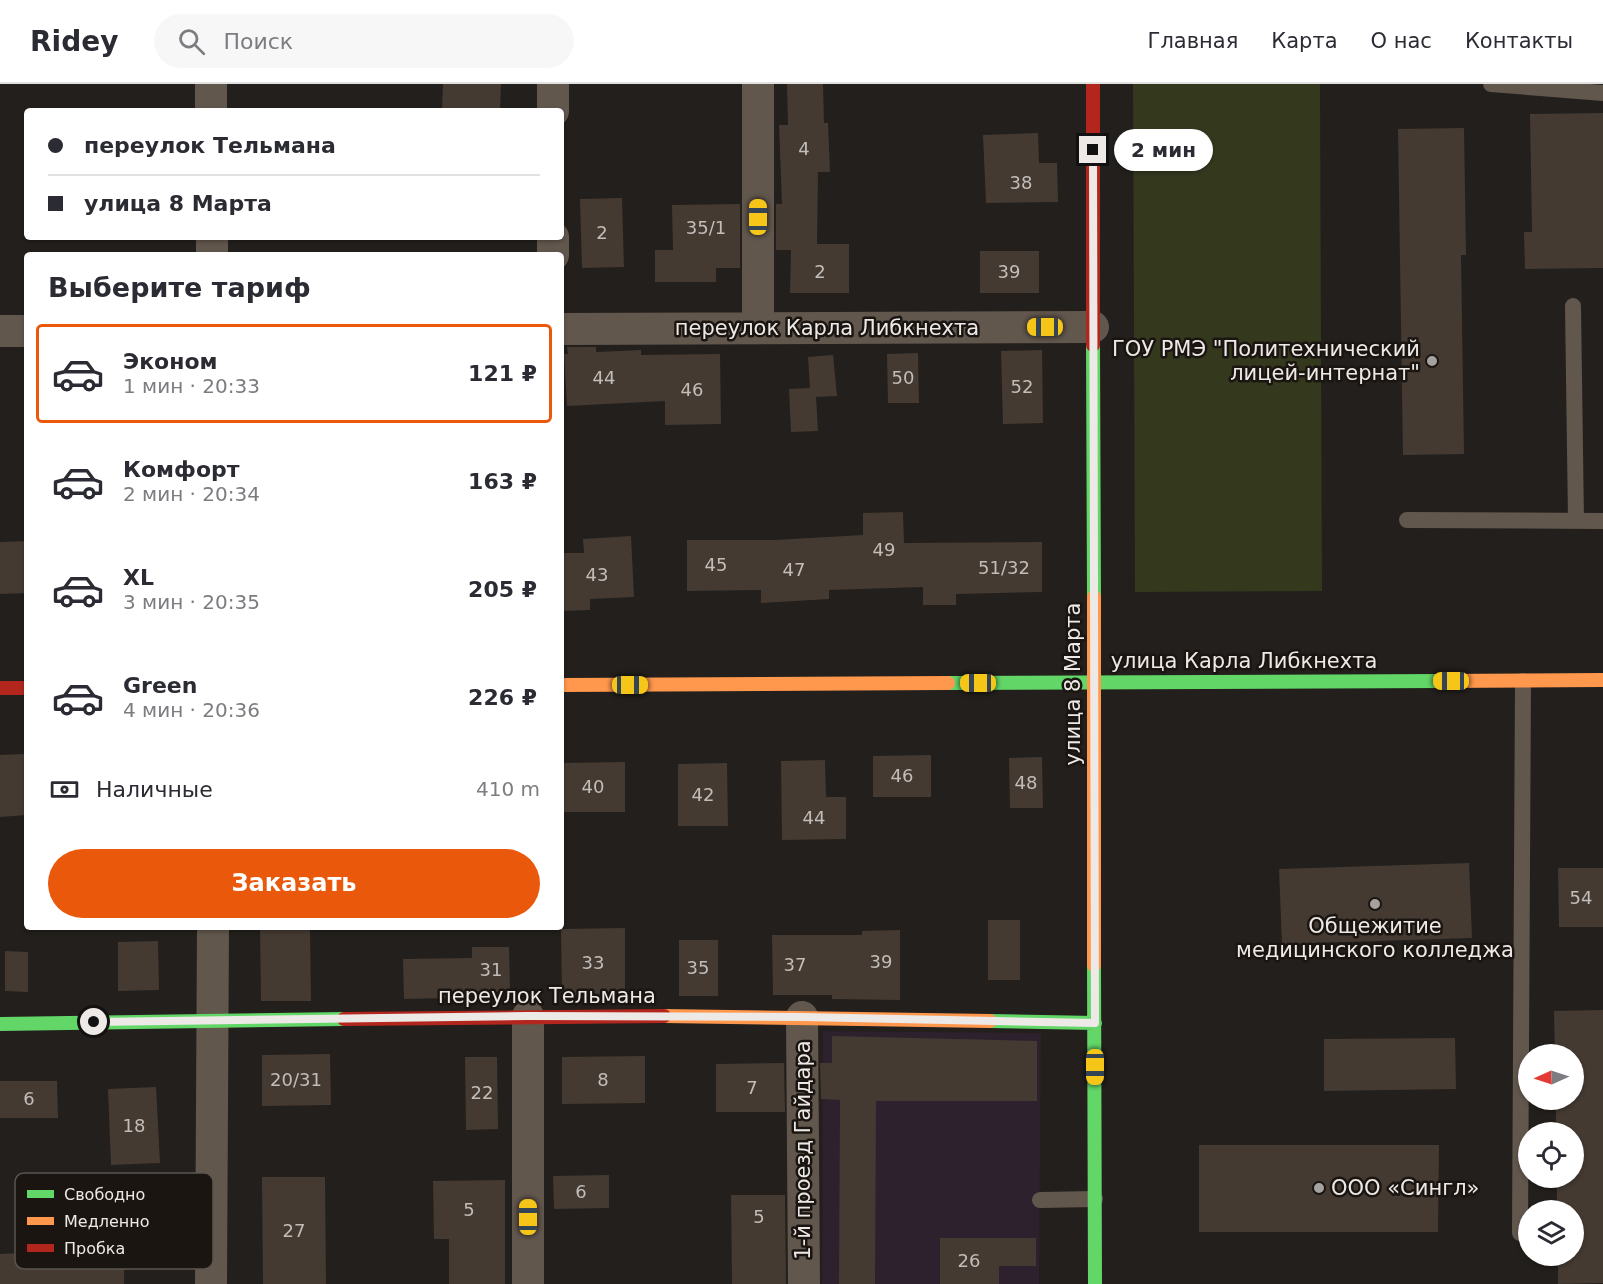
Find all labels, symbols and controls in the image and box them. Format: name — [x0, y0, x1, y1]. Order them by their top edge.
search box — [154, 14, 574, 68]
text: Ridey — [30, 25, 118, 58]
icon: search — [175, 25, 208, 58]
text: Поиск — [223, 29, 293, 54]
text: Главная — [1148, 29, 1238, 53]
text: Карта — [1271, 29, 1338, 53]
text: О нас — [1371, 29, 1432, 53]
text: Контакты — [1465, 29, 1573, 53]
callout: 2 мин — [1114, 129, 1213, 171]
text: переулок Тельмана — [84, 133, 336, 158]
route end — [1079, 136, 1106, 163]
house number: 4 — [798, 138, 810, 159]
text: 2 мин — [1131, 138, 1196, 162]
house number: 38 — [1010, 172, 1032, 193]
text: улица 8 Марта — [84, 191, 272, 216]
car — [749, 199, 767, 235]
house number: 35/1 — [686, 217, 726, 238]
house number: 2 — [596, 222, 608, 243]
house number: 2 — [814, 261, 826, 282]
house number: 39 — [998, 261, 1020, 282]
text: Выберите тариф — [48, 272, 311, 303]
street label: переулок Карла Либкнехта — [675, 316, 979, 340]
car — [1027, 318, 1063, 336]
place label: ГОУ РМЭ "Политехнический лицей-интернат" — [1112, 337, 1420, 385]
icon: car — [51, 347, 105, 401]
text: Эконом — [123, 349, 218, 374]
marker: ГОУ РМЭ "Политехнический лицей-интернат" — [1425, 354, 1439, 368]
text: 121 ₽ — [468, 361, 537, 386]
house number: 44 — [593, 367, 615, 388]
house number: 50 — [892, 367, 914, 388]
text: 1 мин · 20:33 — [123, 374, 260, 398]
house number: 52 — [1011, 376, 1033, 397]
house number: 46 — [681, 379, 703, 400]
icon: car — [51, 455, 105, 509]
text: Комфорт — [123, 457, 240, 482]
text: 163 ₽ — [468, 469, 537, 494]
text: 2 мин · 20:34 — [123, 482, 260, 506]
house number: 49 — [873, 539, 895, 560]
house number: 45 — [705, 554, 727, 575]
house number: 51/32 — [978, 557, 1030, 578]
house number: 47 — [783, 559, 805, 580]
icon: car — [51, 563, 105, 617]
house number: 43 — [586, 564, 608, 585]
text: XL — [123, 565, 154, 590]
text: 205 ₽ — [468, 577, 537, 602]
text: 3 мин · 20:35 — [123, 590, 260, 614]
street label: улица 8 Марта — [1061, 603, 1085, 765]
street label: улица Карла Либкнехта — [1111, 649, 1377, 673]
icon: car — [51, 671, 105, 725]
car — [1433, 672, 1469, 690]
text: Green — [123, 673, 197, 698]
car — [960, 674, 996, 692]
car — [612, 676, 648, 694]
text: 226 ₽ — [468, 685, 537, 710]
text: 4 мин · 20:36 — [123, 698, 260, 722]
house number: 46 — [891, 765, 913, 786]
house number: 48 — [1015, 772, 1037, 793]
icon: cash — [48, 773, 81, 806]
house number: 40 — [582, 776, 604, 797]
text: Наличные — [96, 777, 213, 802]
text: 410 m — [476, 777, 540, 801]
house number: 42 — [692, 784, 714, 805]
house number: 44 — [803, 807, 825, 828]
button: Заказать — [48, 849, 540, 918]
house number: 54 — [1570, 887, 1592, 908]
marker: Общежитие медицинского колледжа — [1368, 897, 1382, 911]
place label: Общежитие медицинского колледжа — [1236, 914, 1514, 962]
house number: 39 — [870, 951, 892, 972]
house number: 33 — [582, 952, 604, 973]
house number: 37 — [784, 954, 806, 975]
house number: 35 — [687, 957, 709, 978]
house number: 31 — [480, 959, 502, 980]
street label: переулок Тельмана — [438, 984, 656, 1008]
route start — [80, 1008, 107, 1035]
street label: 1-й проезд Гайдара — [791, 1040, 815, 1260]
north arrow — [1518, 1044, 1584, 1110]
map controls — [1518, 1044, 1584, 1266]
car — [1086, 1049, 1104, 1085]
house number: 20/31 — [270, 1069, 322, 1090]
house number: 8 — [597, 1069, 609, 1090]
house number: 7 — [746, 1077, 758, 1098]
house number: 22 — [471, 1082, 493, 1103]
house number: 6 — [23, 1088, 35, 1109]
house number: 18 — [123, 1115, 145, 1136]
button: locate — [1518, 1122, 1584, 1188]
legend — [15, 1173, 213, 1269]
place label: ООО «Сингл» — [1331, 1176, 1479, 1200]
house number: 6 — [575, 1181, 587, 1202]
marker: ООО «Сингл» — [1312, 1181, 1326, 1195]
text: Свободно — [64, 1185, 145, 1204]
house number: 5 — [463, 1199, 475, 1220]
car — [519, 1199, 537, 1235]
button: layers — [1518, 1200, 1584, 1266]
house number: 5 — [753, 1206, 765, 1227]
text: Медленно — [64, 1212, 150, 1231]
house number: 27 — [283, 1220, 305, 1241]
text: Пробка — [64, 1239, 125, 1258]
house number: 26 — [958, 1250, 980, 1271]

